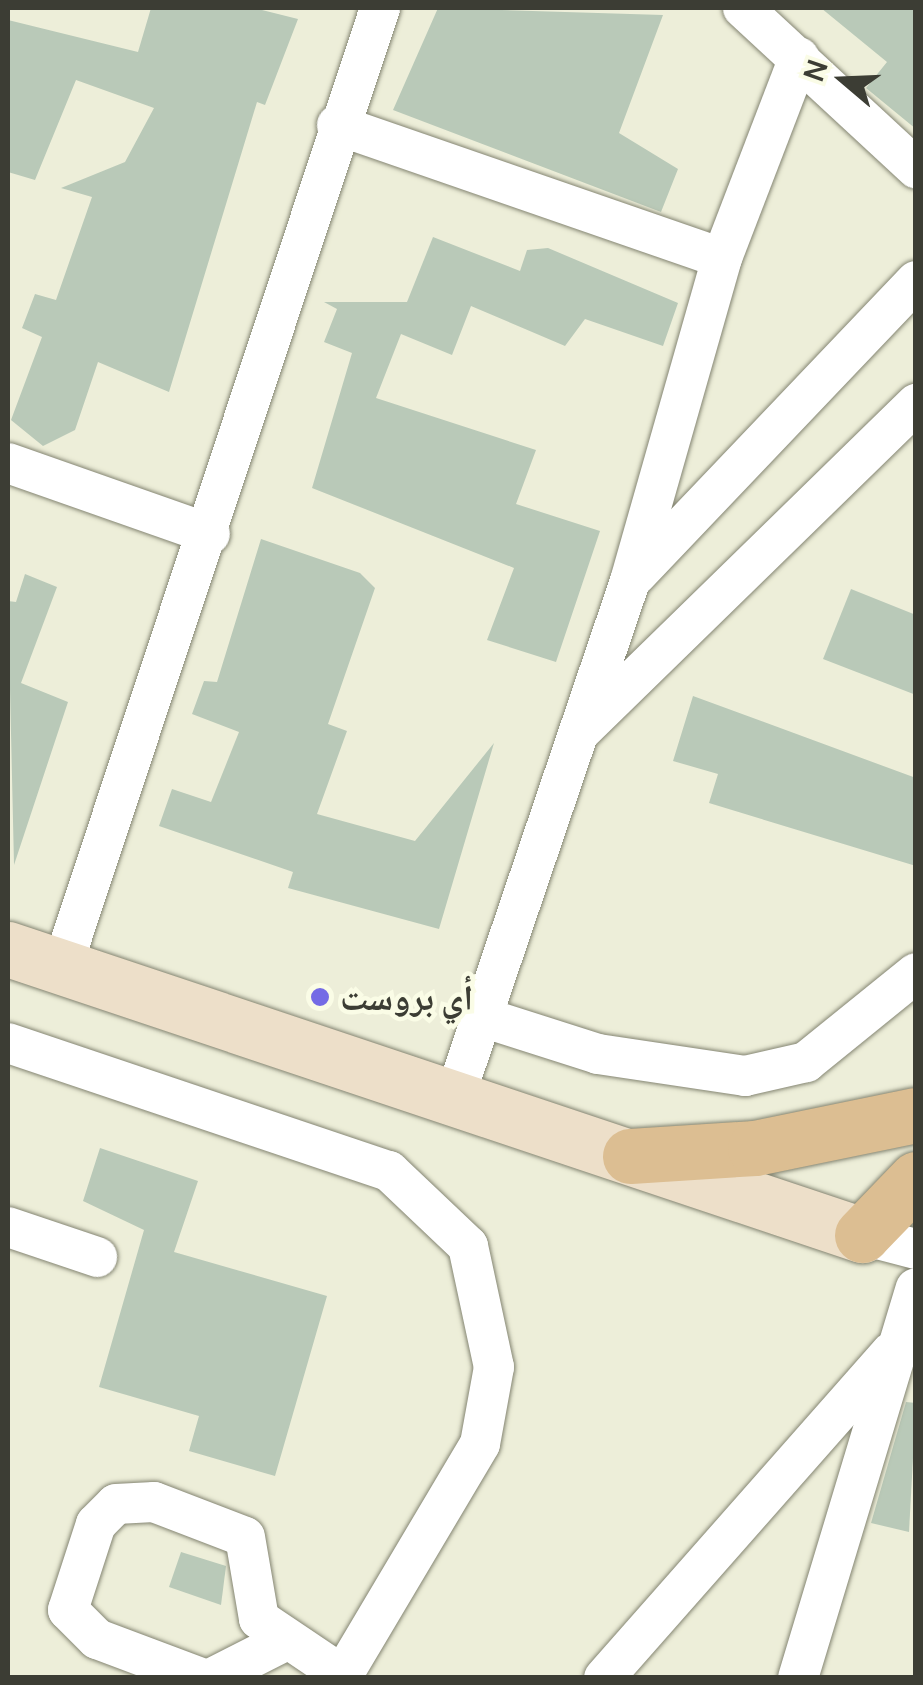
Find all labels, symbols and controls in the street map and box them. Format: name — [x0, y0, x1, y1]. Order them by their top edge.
north arrow — [793, 30, 893, 130]
text: N — [793, 55, 836, 86]
place label: أي بروست — [340, 976, 473, 1018]
marker: أي بروست — [309, 986, 331, 1008]

